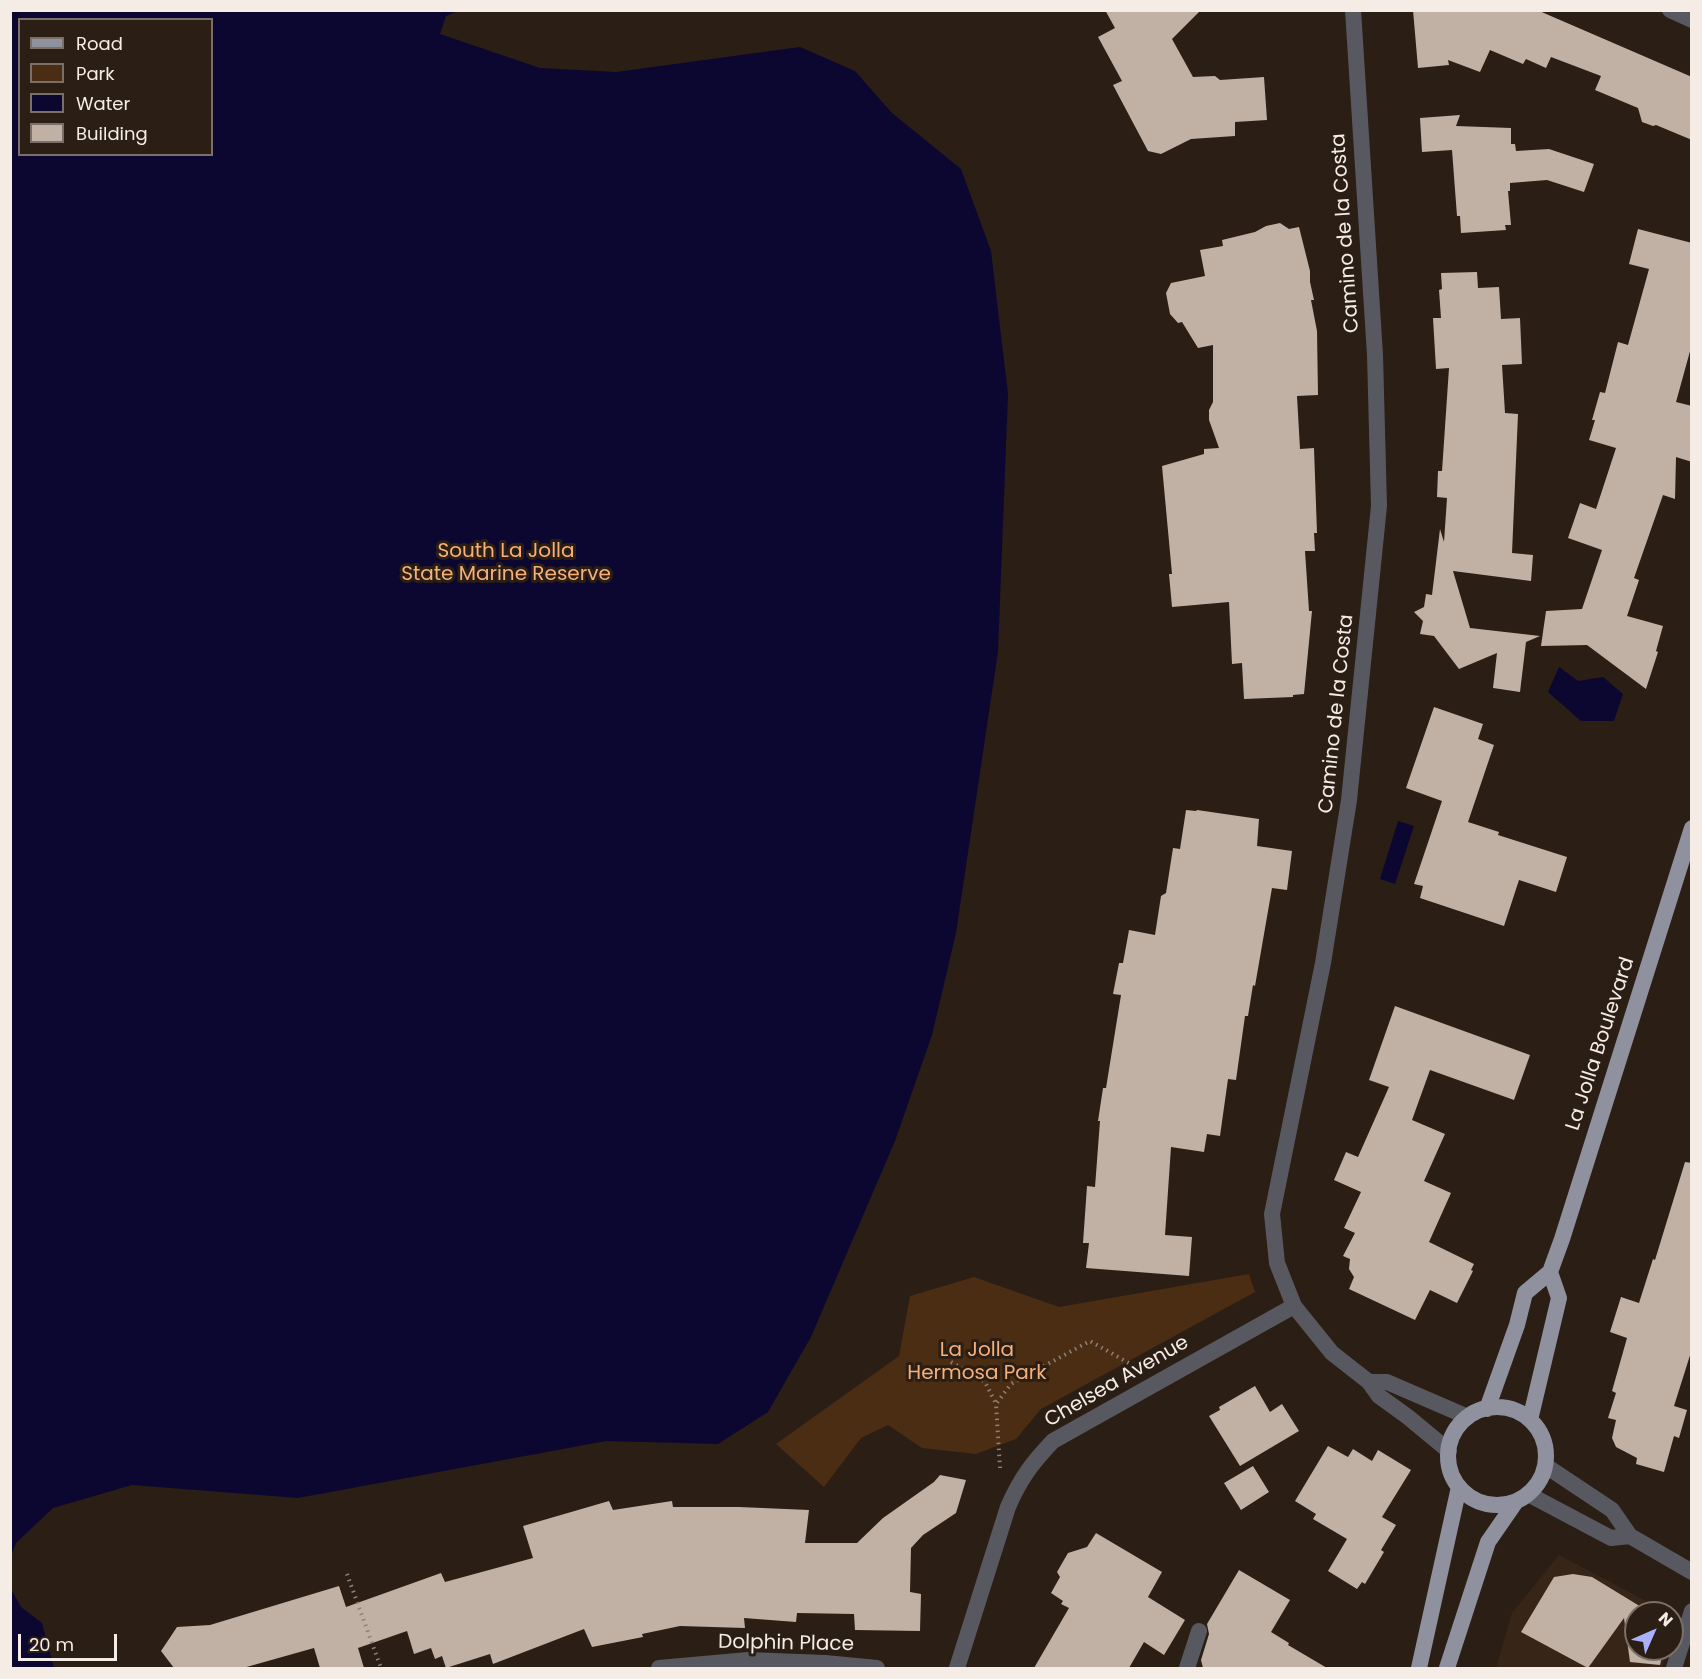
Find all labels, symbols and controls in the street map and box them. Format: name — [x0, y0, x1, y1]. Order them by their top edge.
legend — [18, 18, 213, 156]
text: Road — [76, 31, 123, 56]
text: Park — [76, 61, 115, 86]
text: Water — [76, 91, 130, 116]
text: Building — [76, 121, 148, 146]
street label: Camino de la Costa — [1327, 132, 1365, 334]
park label: South La Jolla State Marine Reserve — [401, 540, 611, 587]
street label: Camino de la Costa — [1315, 613, 1359, 815]
street label: La Jolla Boulevard — [1562, 954, 1640, 1134]
street label: Chelsea Avenue — [1041, 1331, 1193, 1433]
park label: La Jolla Hermosa Park — [907, 1339, 1047, 1386]
north arrow — [1624, 1601, 1684, 1661]
text: N — [1653, 1607, 1678, 1632]
scale bar — [21, 1622, 120, 1660]
street label: Dolphin Place — [718, 1631, 854, 1657]
text: 20 m — [29, 1632, 74, 1657]

